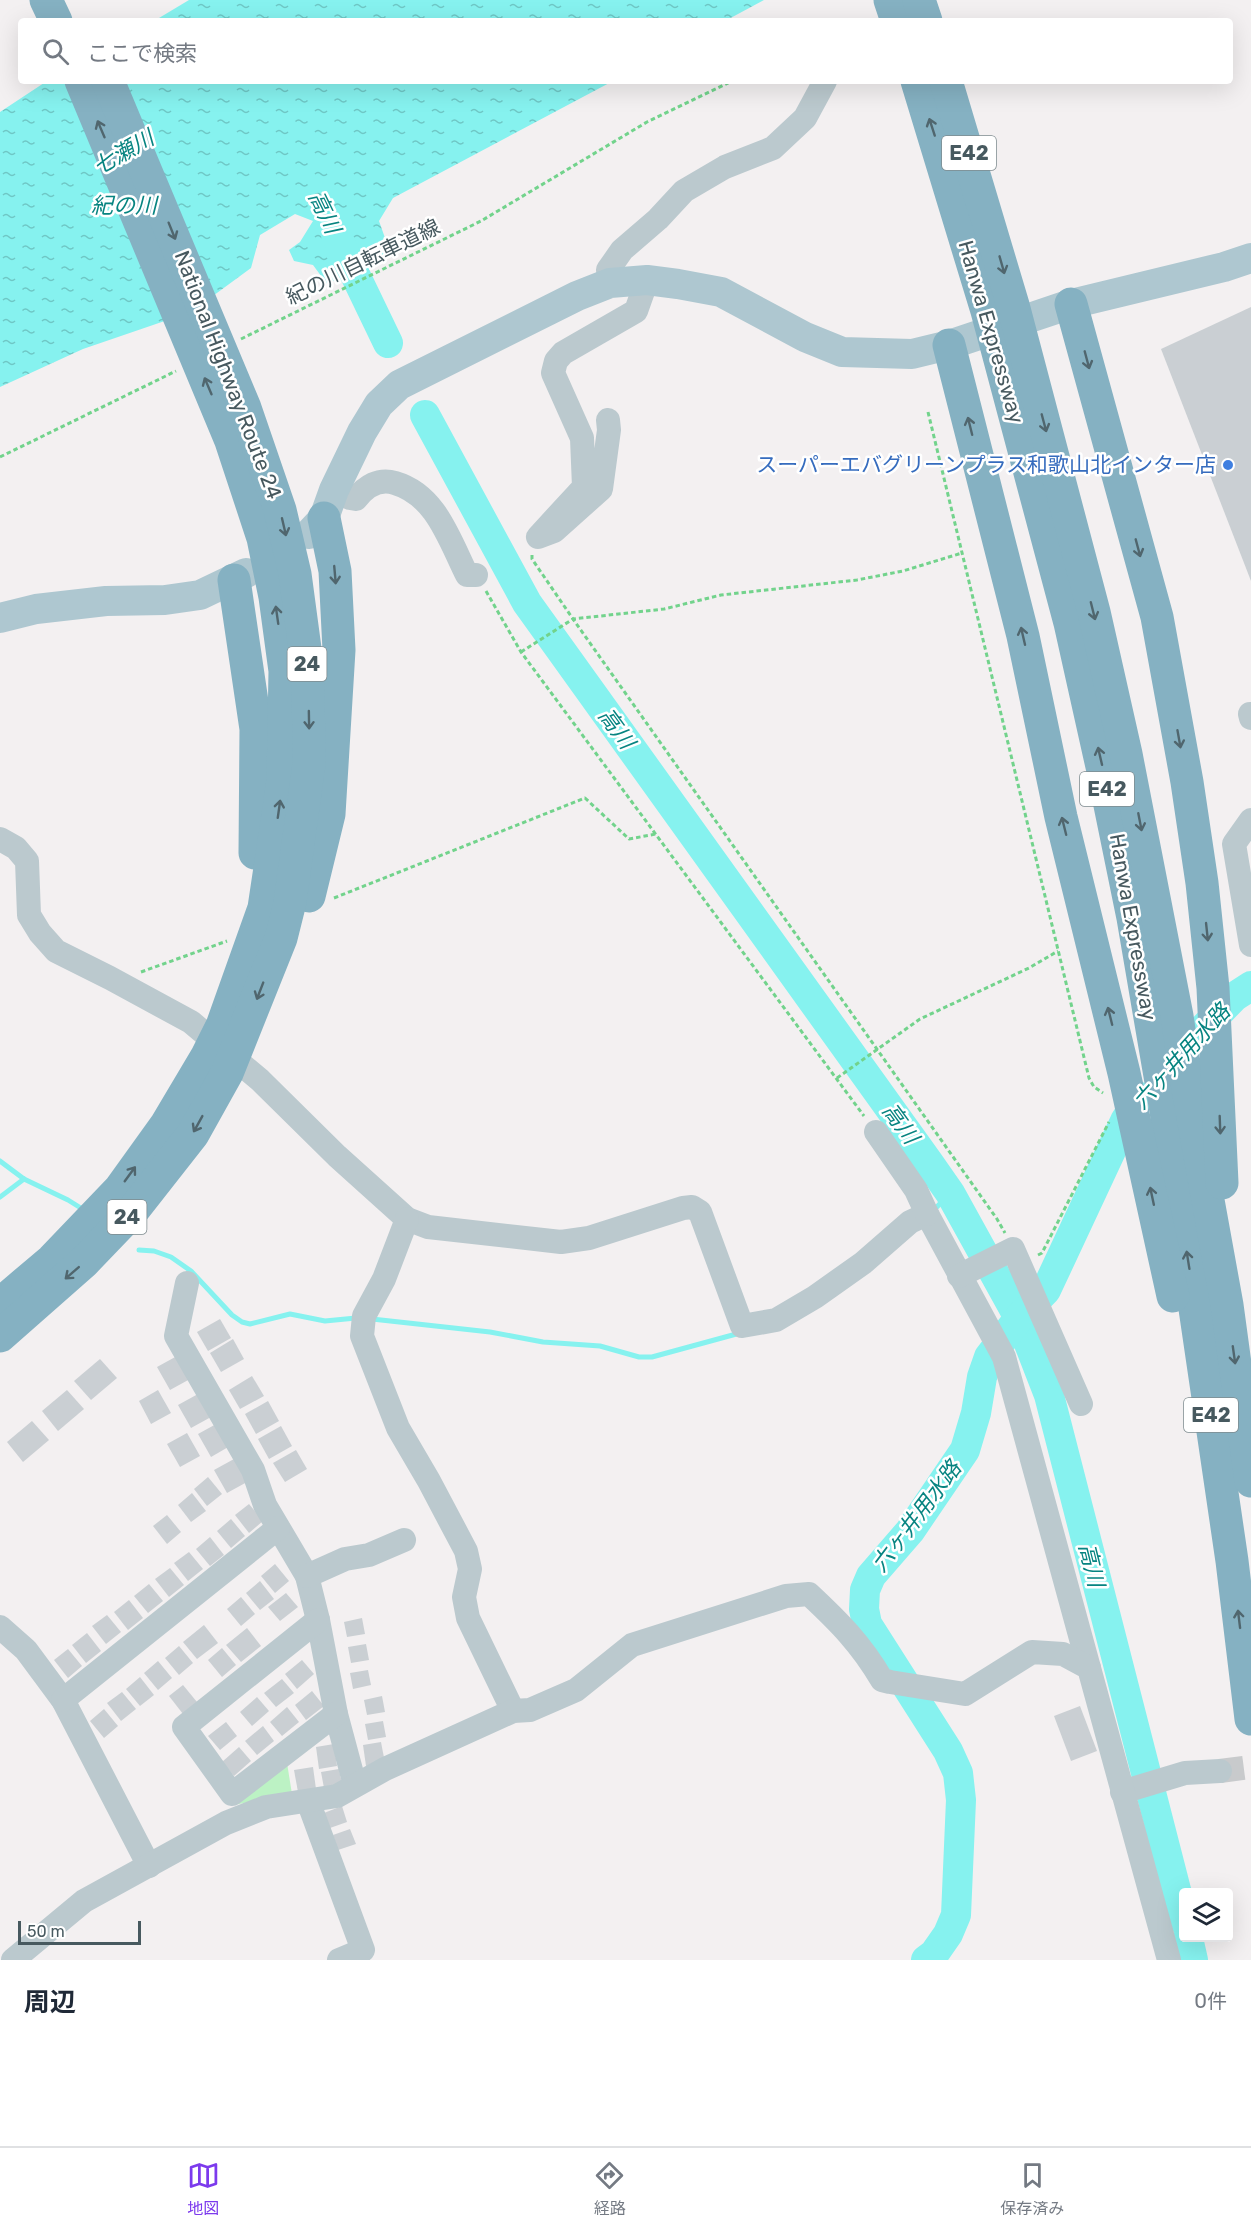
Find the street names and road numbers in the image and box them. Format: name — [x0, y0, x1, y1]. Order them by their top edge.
road number: E42 — [942, 136, 996, 170]
street label: 紀の川自転車道線 — [282, 213, 444, 310]
street label: Hanwa Expressway — [953, 238, 1030, 427]
street label: National Highway Route 24 — [170, 247, 287, 502]
road number: 24 — [288, 647, 326, 681]
road number: E42 — [1080, 772, 1134, 806]
street label: Hanwa Expressway — [1105, 832, 1162, 1023]
road number: 24 — [108, 1200, 146, 1234]
road number: E42 — [1184, 1398, 1238, 1432]

